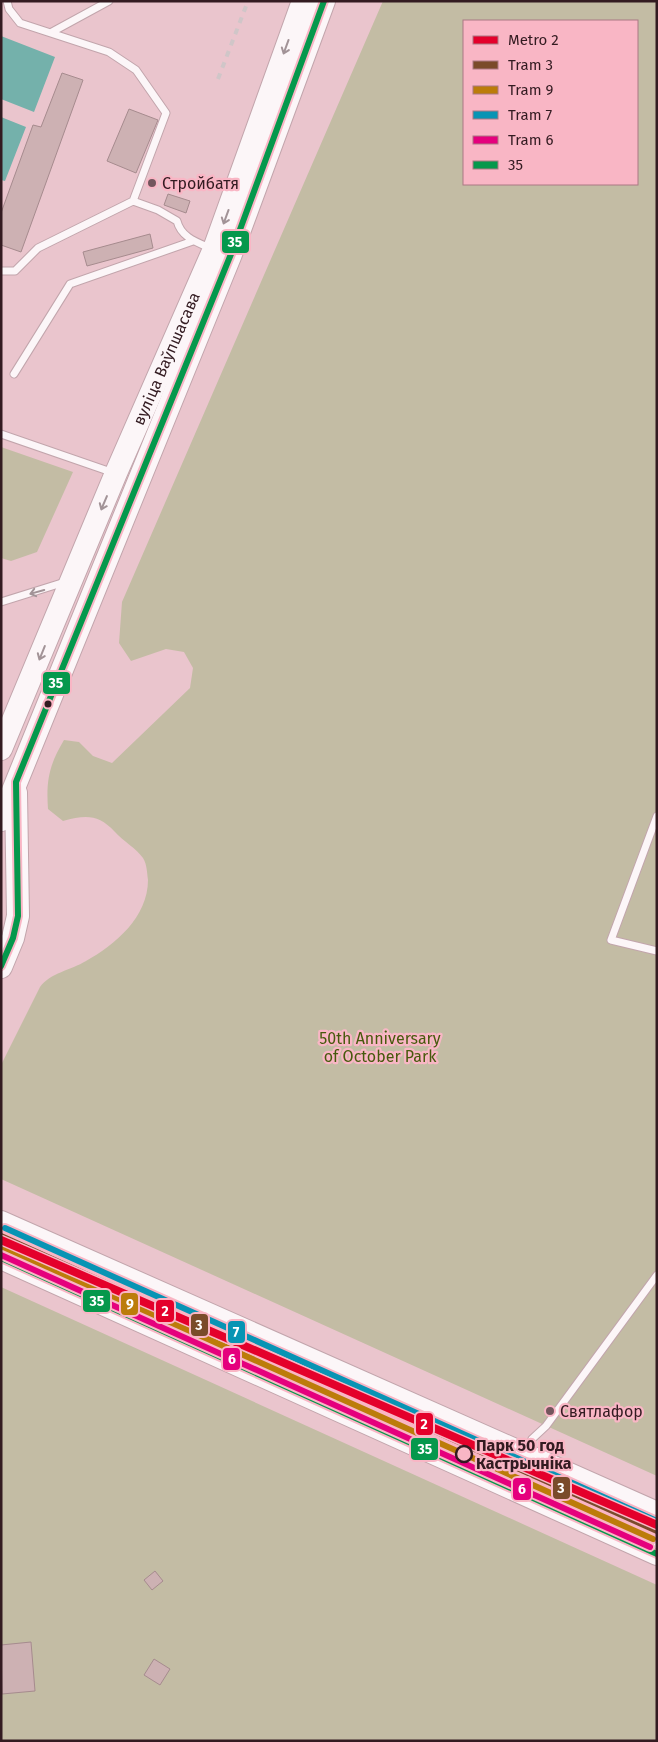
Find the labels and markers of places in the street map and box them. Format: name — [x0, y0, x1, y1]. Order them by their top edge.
place label: Стройбатя — [162, 174, 239, 193]
marker: Стройбатя — [146, 177, 158, 189]
unlabelled marker — [43, 699, 53, 709]
place label: Святлафор — [560, 1402, 643, 1421]
marker: Святлафор — [544, 1405, 556, 1417]
place label: Парк 50 год Кастрычніка — [476, 1436, 572, 1473]
marker: Парк 50 год Кастрычніка — [455, 1445, 473, 1463]

